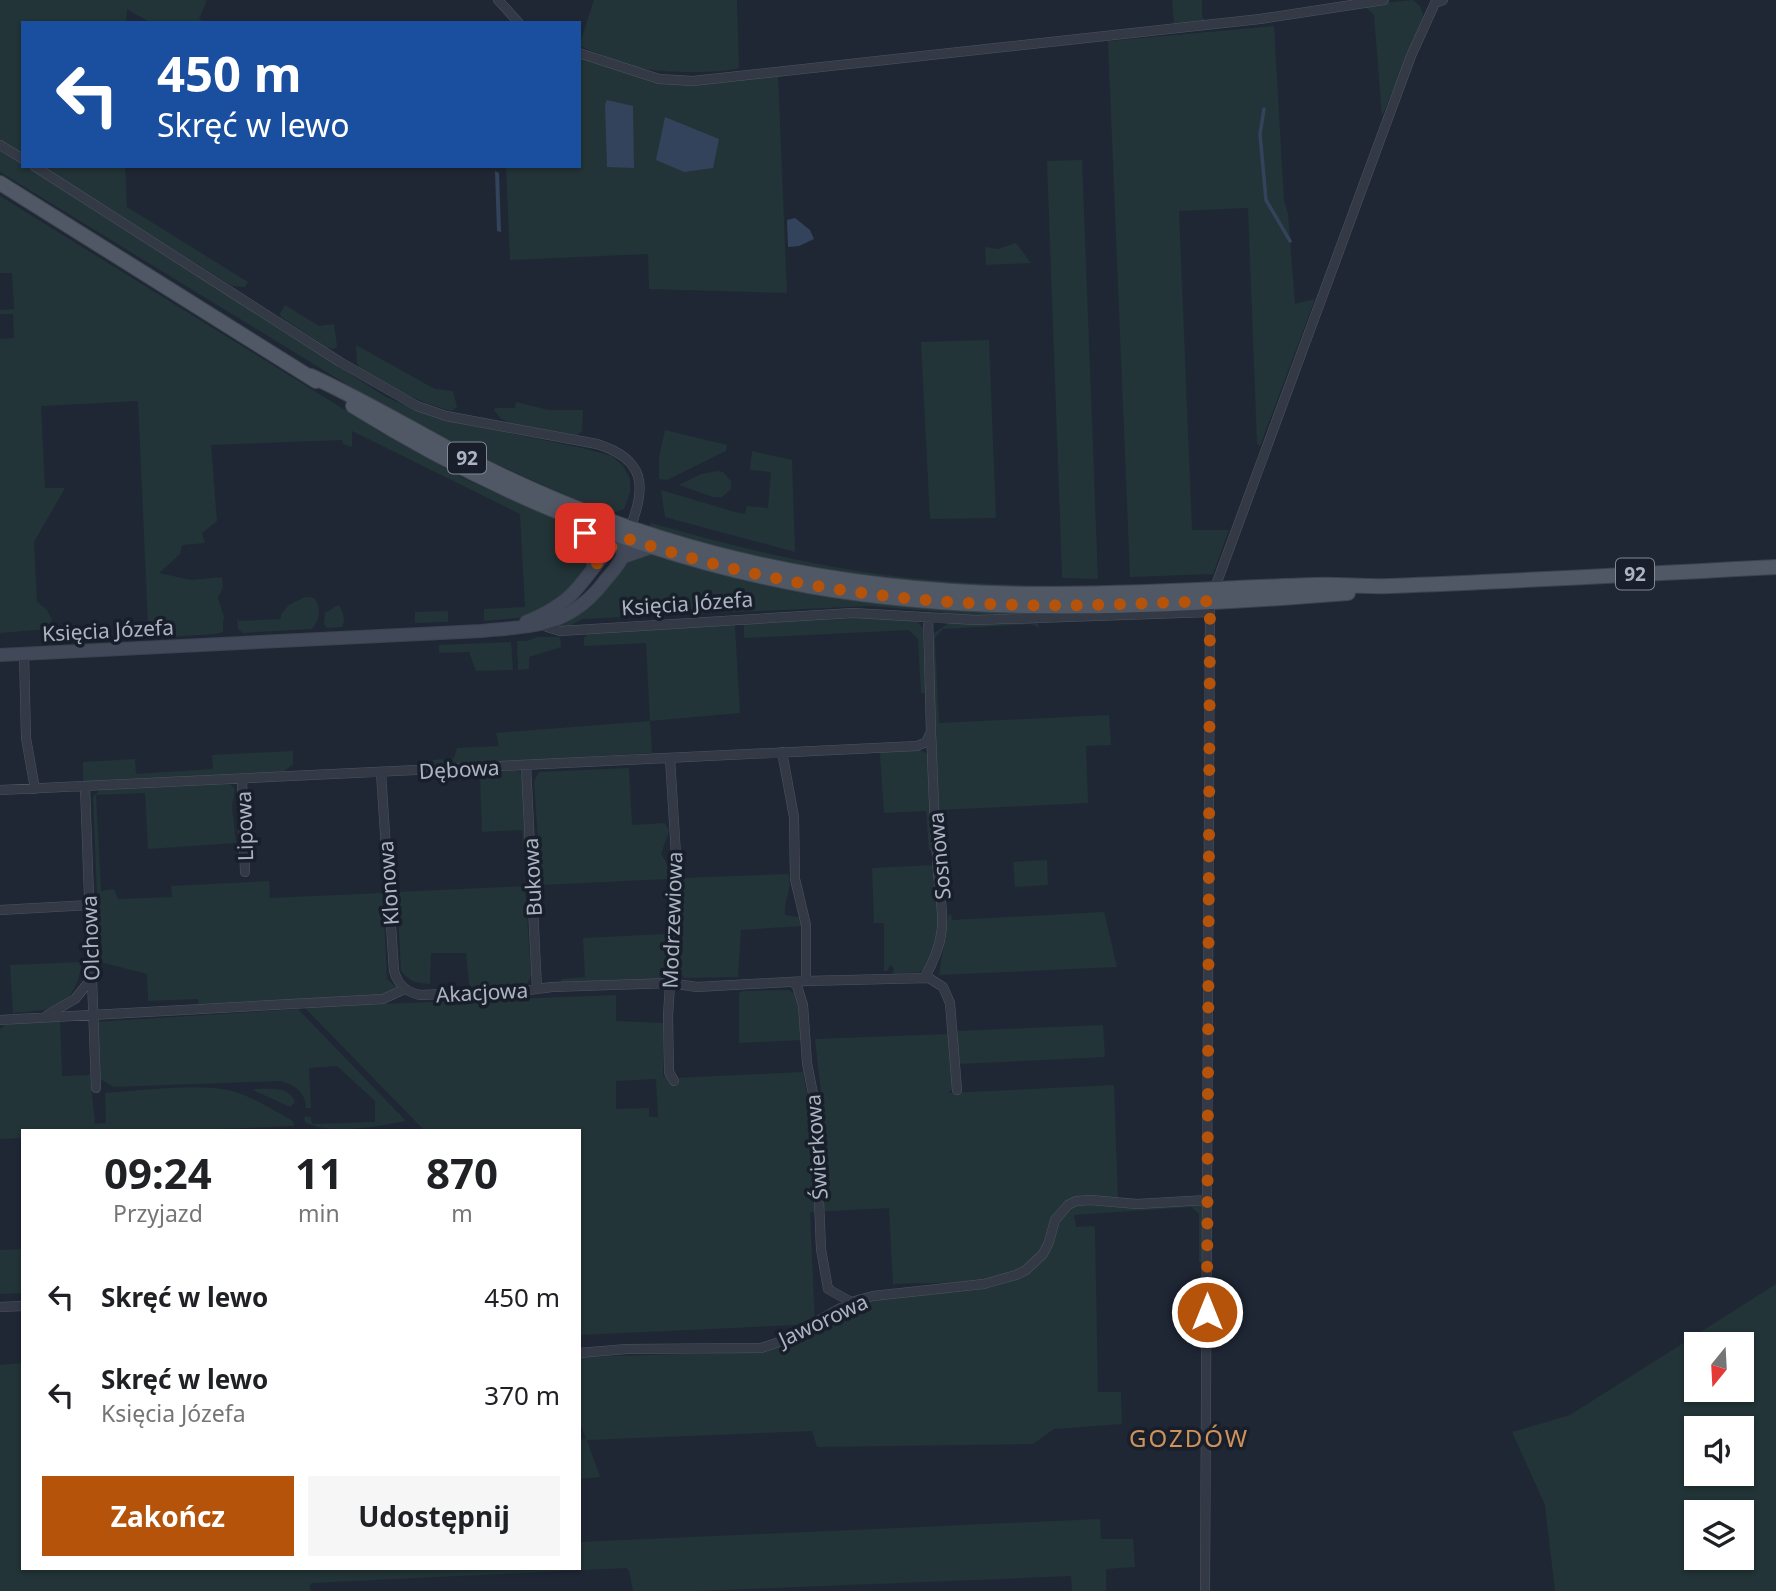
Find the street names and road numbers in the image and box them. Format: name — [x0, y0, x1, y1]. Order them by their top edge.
road number: 92 — [448, 442, 486, 474]
road number: 92 — [1616, 558, 1654, 590]
street label: Księcia Józefa — [620, 584, 754, 622]
street label: Księcia Józefa — [41, 613, 175, 647]
street label: Dębowa — [418, 753, 500, 785]
street label: Lipowa — [229, 791, 259, 861]
street label: Sosnowa — [921, 811, 957, 901]
street label: Bukowa — [516, 837, 548, 917]
street label: Klonowa — [371, 840, 405, 926]
street label: Modrzewiowa — [656, 851, 688, 989]
street label: Olchowa — [75, 895, 105, 981]
street label: Akacjowa — [435, 976, 529, 1008]
street label: Świerkowa — [798, 1093, 834, 1201]
street label: Jaworowa — [772, 1287, 872, 1354]

